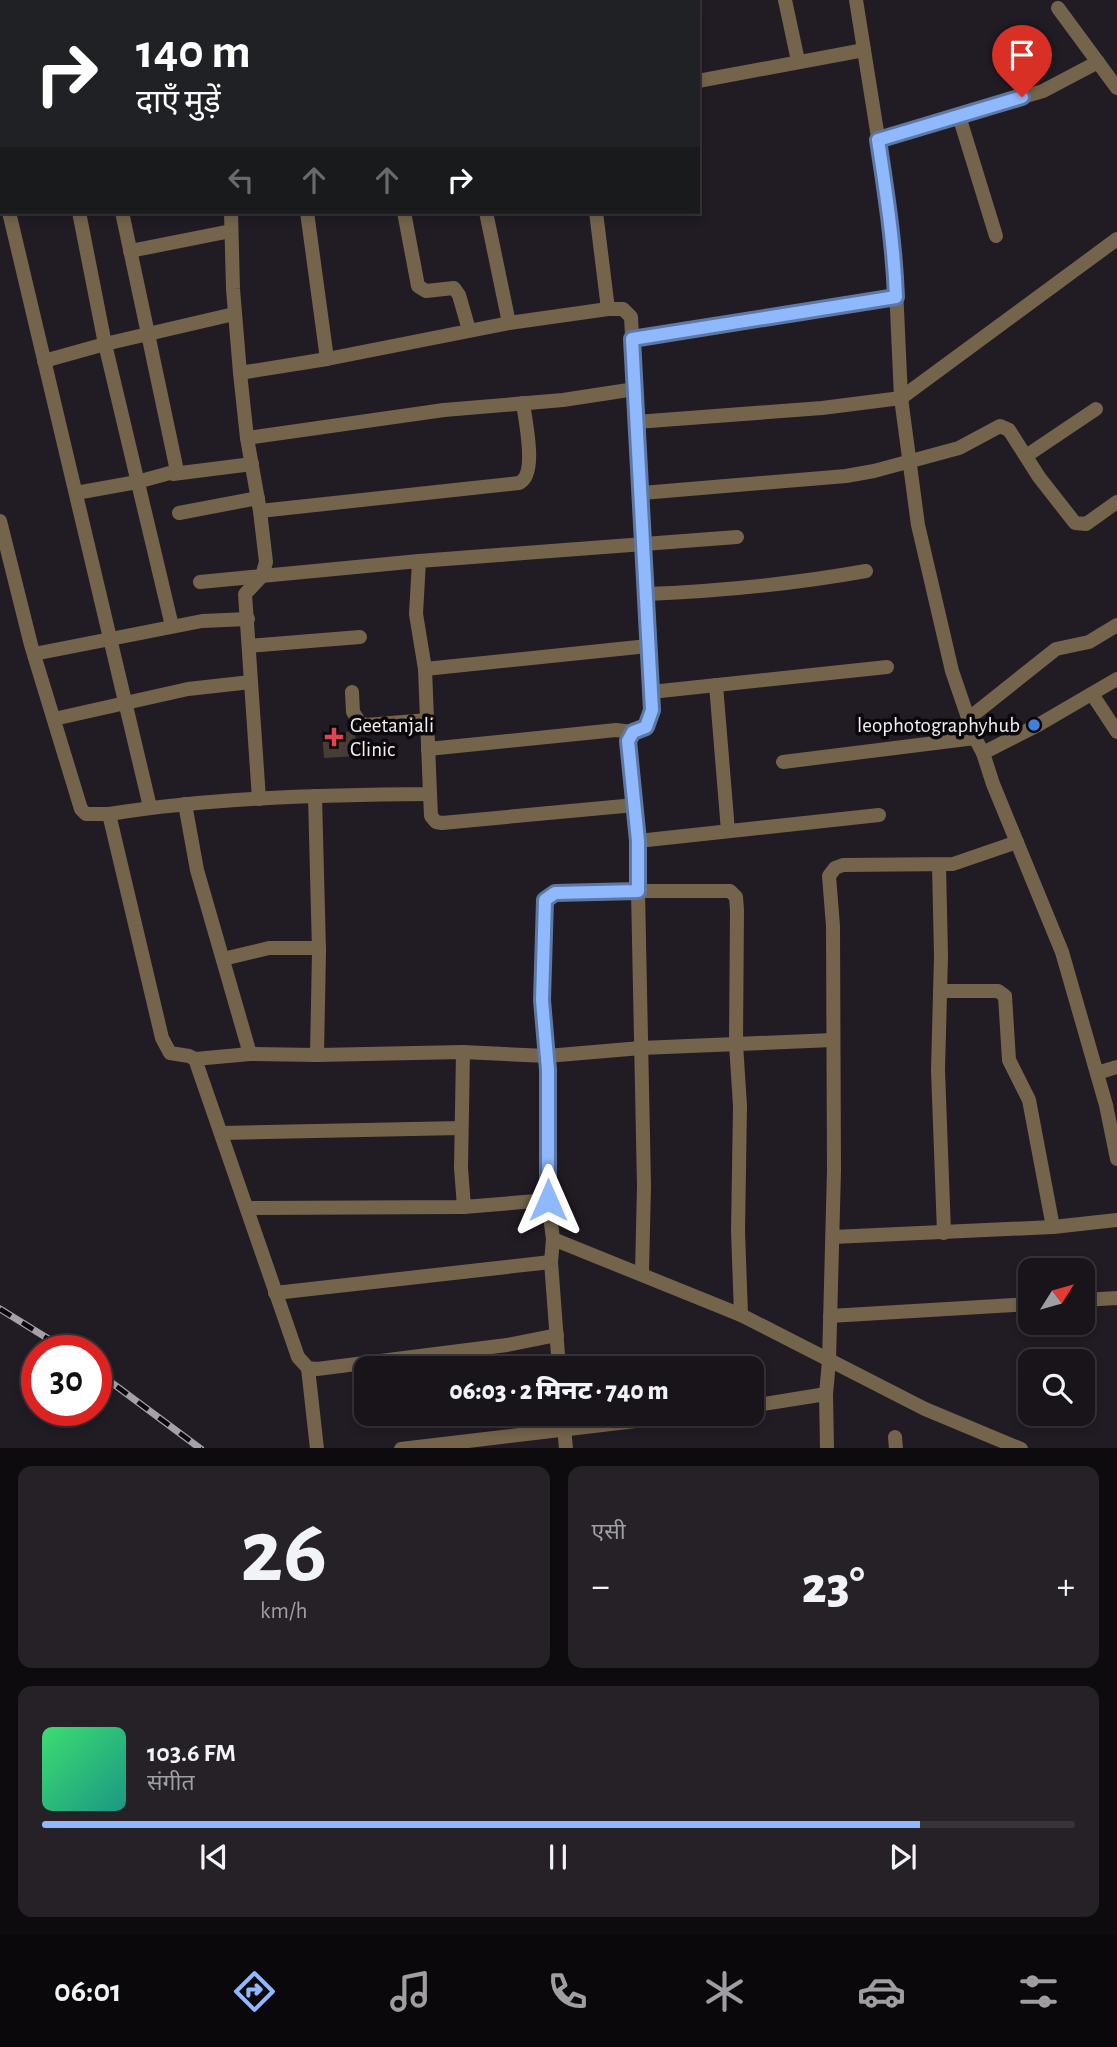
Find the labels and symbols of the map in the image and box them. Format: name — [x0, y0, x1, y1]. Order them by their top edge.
pin — [992, 25, 1052, 97]
place label: Geetanjali Clinic — [350, 715, 434, 760]
place label: leophotographyhub — [857, 715, 1020, 736]
marker: leophotographyhub — [1026, 717, 1042, 733]
marker: Geetanjali Clinic — [324, 727, 344, 747]
position arrow — [511, 1163, 585, 1237]
north arrow — [1018, 1258, 1096, 1335]
speed limit sign: 30 — [21, 1335, 112, 1426]

